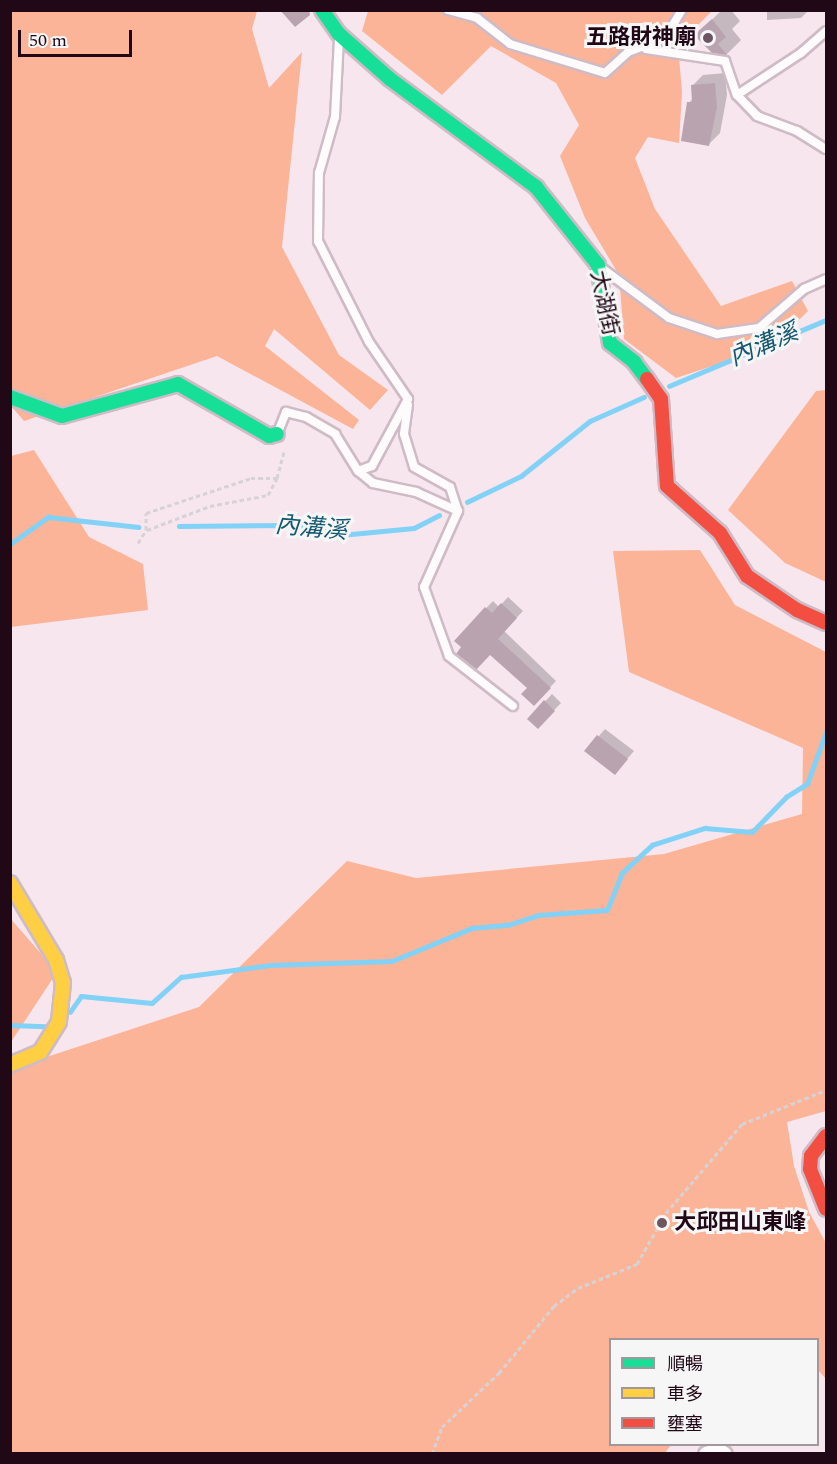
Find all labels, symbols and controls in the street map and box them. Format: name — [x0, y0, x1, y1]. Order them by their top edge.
scale bar — [21, 18, 135, 56]
place label: 五路財神廟 — [586, 25, 696, 51]
text: 50 m — [29, 27, 67, 54]
marker: 五路財神廟 — [701, 31, 715, 45]
street label: 大湖街 — [584, 268, 624, 338]
water label: 內溝溪 — [725, 319, 803, 373]
water label: 內溝溪 — [274, 512, 348, 546]
place label: 大邱田山東峰 — [674, 1210, 806, 1236]
marker: 大邱田山東峰 — [655, 1216, 669, 1230]
legend — [609, 1338, 819, 1446]
text: 順暢 — [667, 1351, 703, 1378]
text: 車多 — [667, 1381, 703, 1408]
text: 壅塞 — [667, 1411, 703, 1438]

